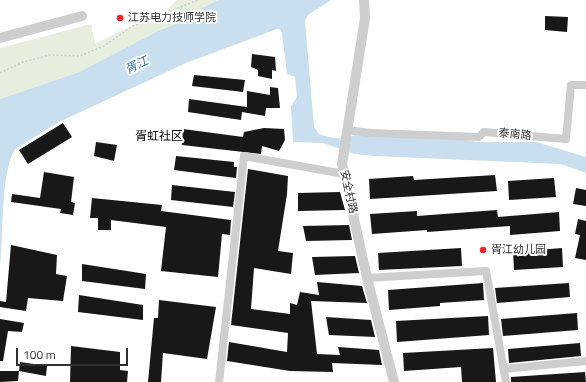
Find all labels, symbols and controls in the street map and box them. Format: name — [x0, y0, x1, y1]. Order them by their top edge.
place label: 江苏电力技师学院 — [128, 11, 216, 25]
marker: 江苏电力技师学院 — [115, 13, 125, 23]
water label: 胥江 — [123, 54, 151, 78]
street label: 泰南路 — [498, 127, 532, 143]
district label: 胥虹社区 — [135, 130, 183, 144]
street label: 安全村路 — [337, 169, 359, 215]
place label: 胥江幼儿园 — [491, 243, 546, 257]
marker: 胥江幼儿园 — [478, 245, 488, 255]
scale bar — [18, 340, 130, 366]
text: 100 m — [23, 345, 56, 364]

